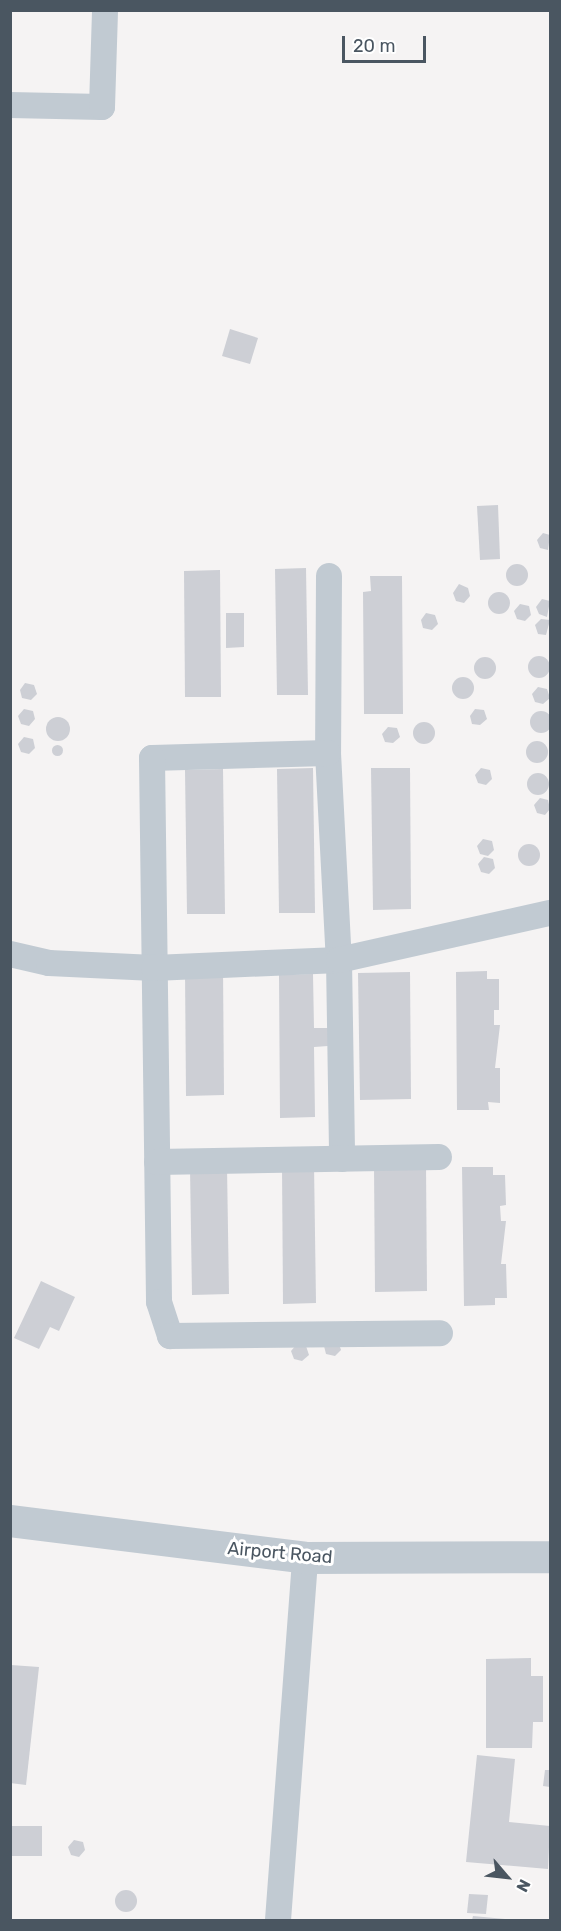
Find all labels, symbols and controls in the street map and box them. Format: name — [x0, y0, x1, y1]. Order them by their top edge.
scale bar — [345, 24, 429, 62]
text: 20 m — [353, 35, 395, 57]
street label: Airport Road — [227, 1538, 333, 1568]
north arrow — [477, 1847, 537, 1907]
text: N — [512, 1876, 534, 1895]

